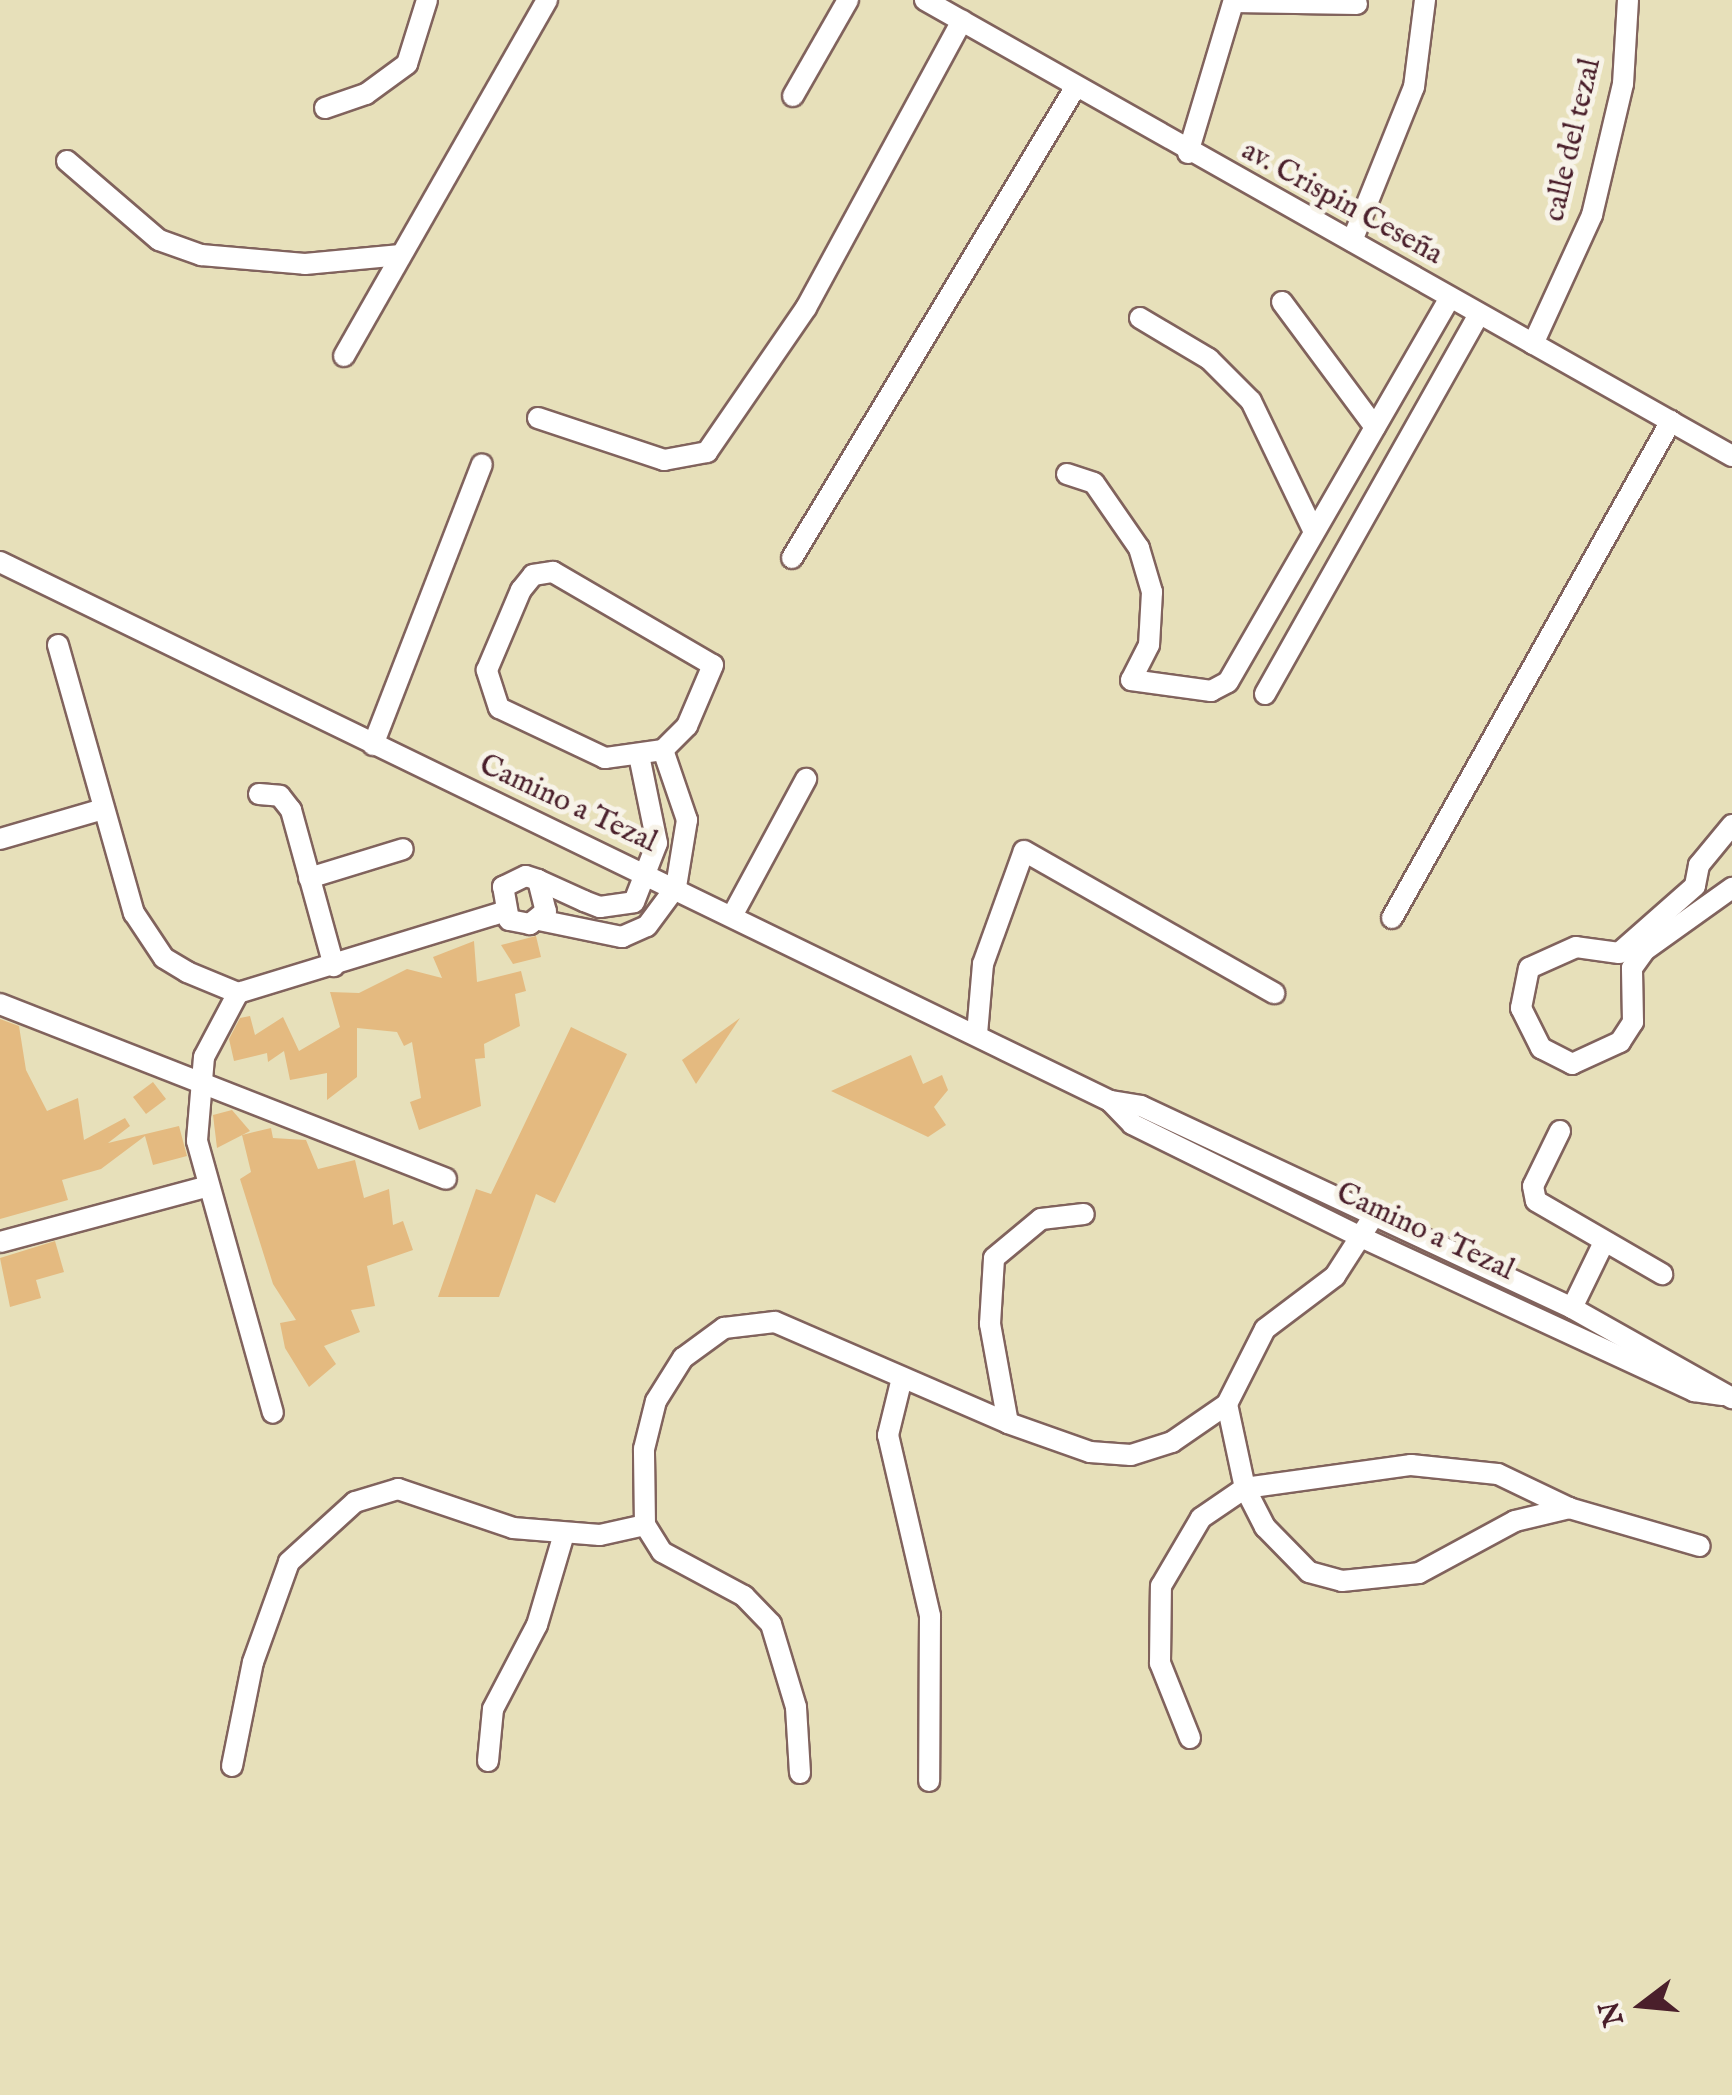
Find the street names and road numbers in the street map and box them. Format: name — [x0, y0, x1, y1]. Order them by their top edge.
street label: calle del tezal — [1537, 55, 1609, 225]
street label: av. Crispin Ceseña — [1235, 133, 1449, 273]
street label: Camino a Tezal — [473, 747, 663, 861]
street label: Camino a Tezal — [1330, 1175, 1520, 1289]

